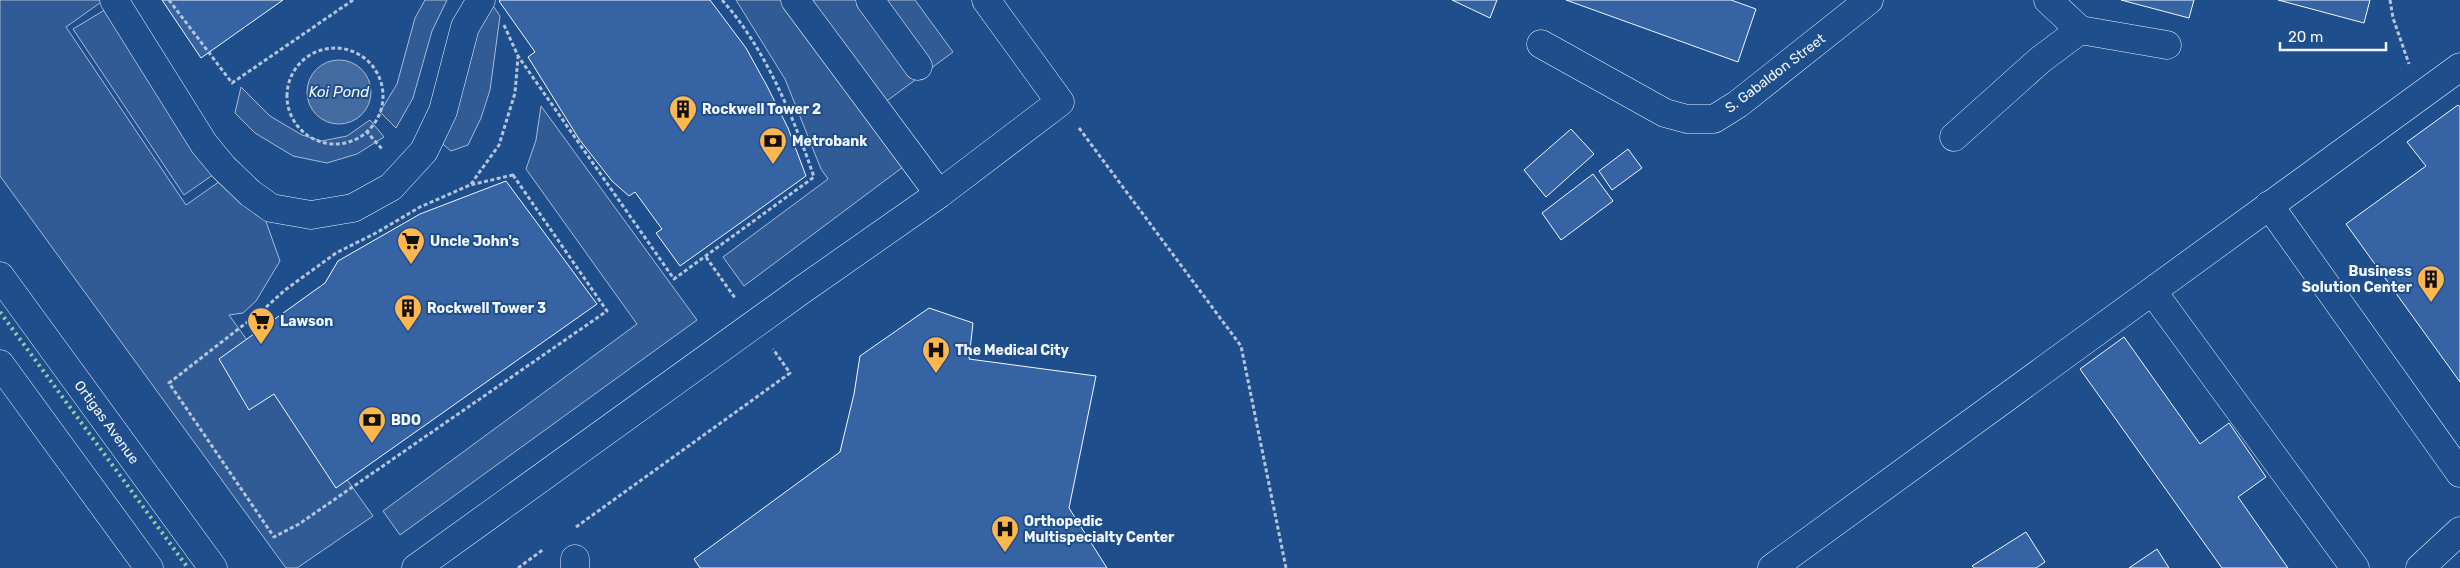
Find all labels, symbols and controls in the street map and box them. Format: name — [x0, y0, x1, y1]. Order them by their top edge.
scale bar — [2280, 20, 2386, 52]
text: 20 m — [2288, 28, 2323, 46]
street label: S. Gabaldon Street — [1722, 30, 1829, 117]
water label: Koi Pond — [309, 83, 370, 101]
building icon: Rockwell Tower 2 — [668, 94, 698, 133]
place label: Rockwell Tower 2 — [702, 101, 821, 118]
bank icon: Metrobank — [758, 126, 788, 165]
place label: Metrobank — [792, 133, 868, 150]
supermarket icon: Uncle John's — [396, 226, 426, 265]
place label: Uncle John's — [430, 233, 520, 250]
place label: Business Solution Center — [2302, 263, 2413, 296]
building icon: Business Solution Center — [2416, 264, 2446, 303]
building icon: Rockwell Tower 3 — [393, 293, 423, 332]
place label: Rockwell Tower 3 — [427, 300, 546, 317]
supermarket icon: Lawson — [246, 306, 276, 345]
place label: Lawson — [280, 313, 333, 330]
hospital icon: The Medical City — [921, 335, 951, 374]
place label: The Medical City — [955, 342, 1070, 359]
street label: Ortigas Avenue — [71, 377, 143, 467]
bank icon: BDO — [357, 405, 387, 444]
place label: BDO — [391, 412, 421, 429]
place label: Orthopedic Multispecialty Center — [1024, 513, 1175, 546]
hospital icon: Orthopedic Multispecialty Center — [990, 514, 1020, 553]

